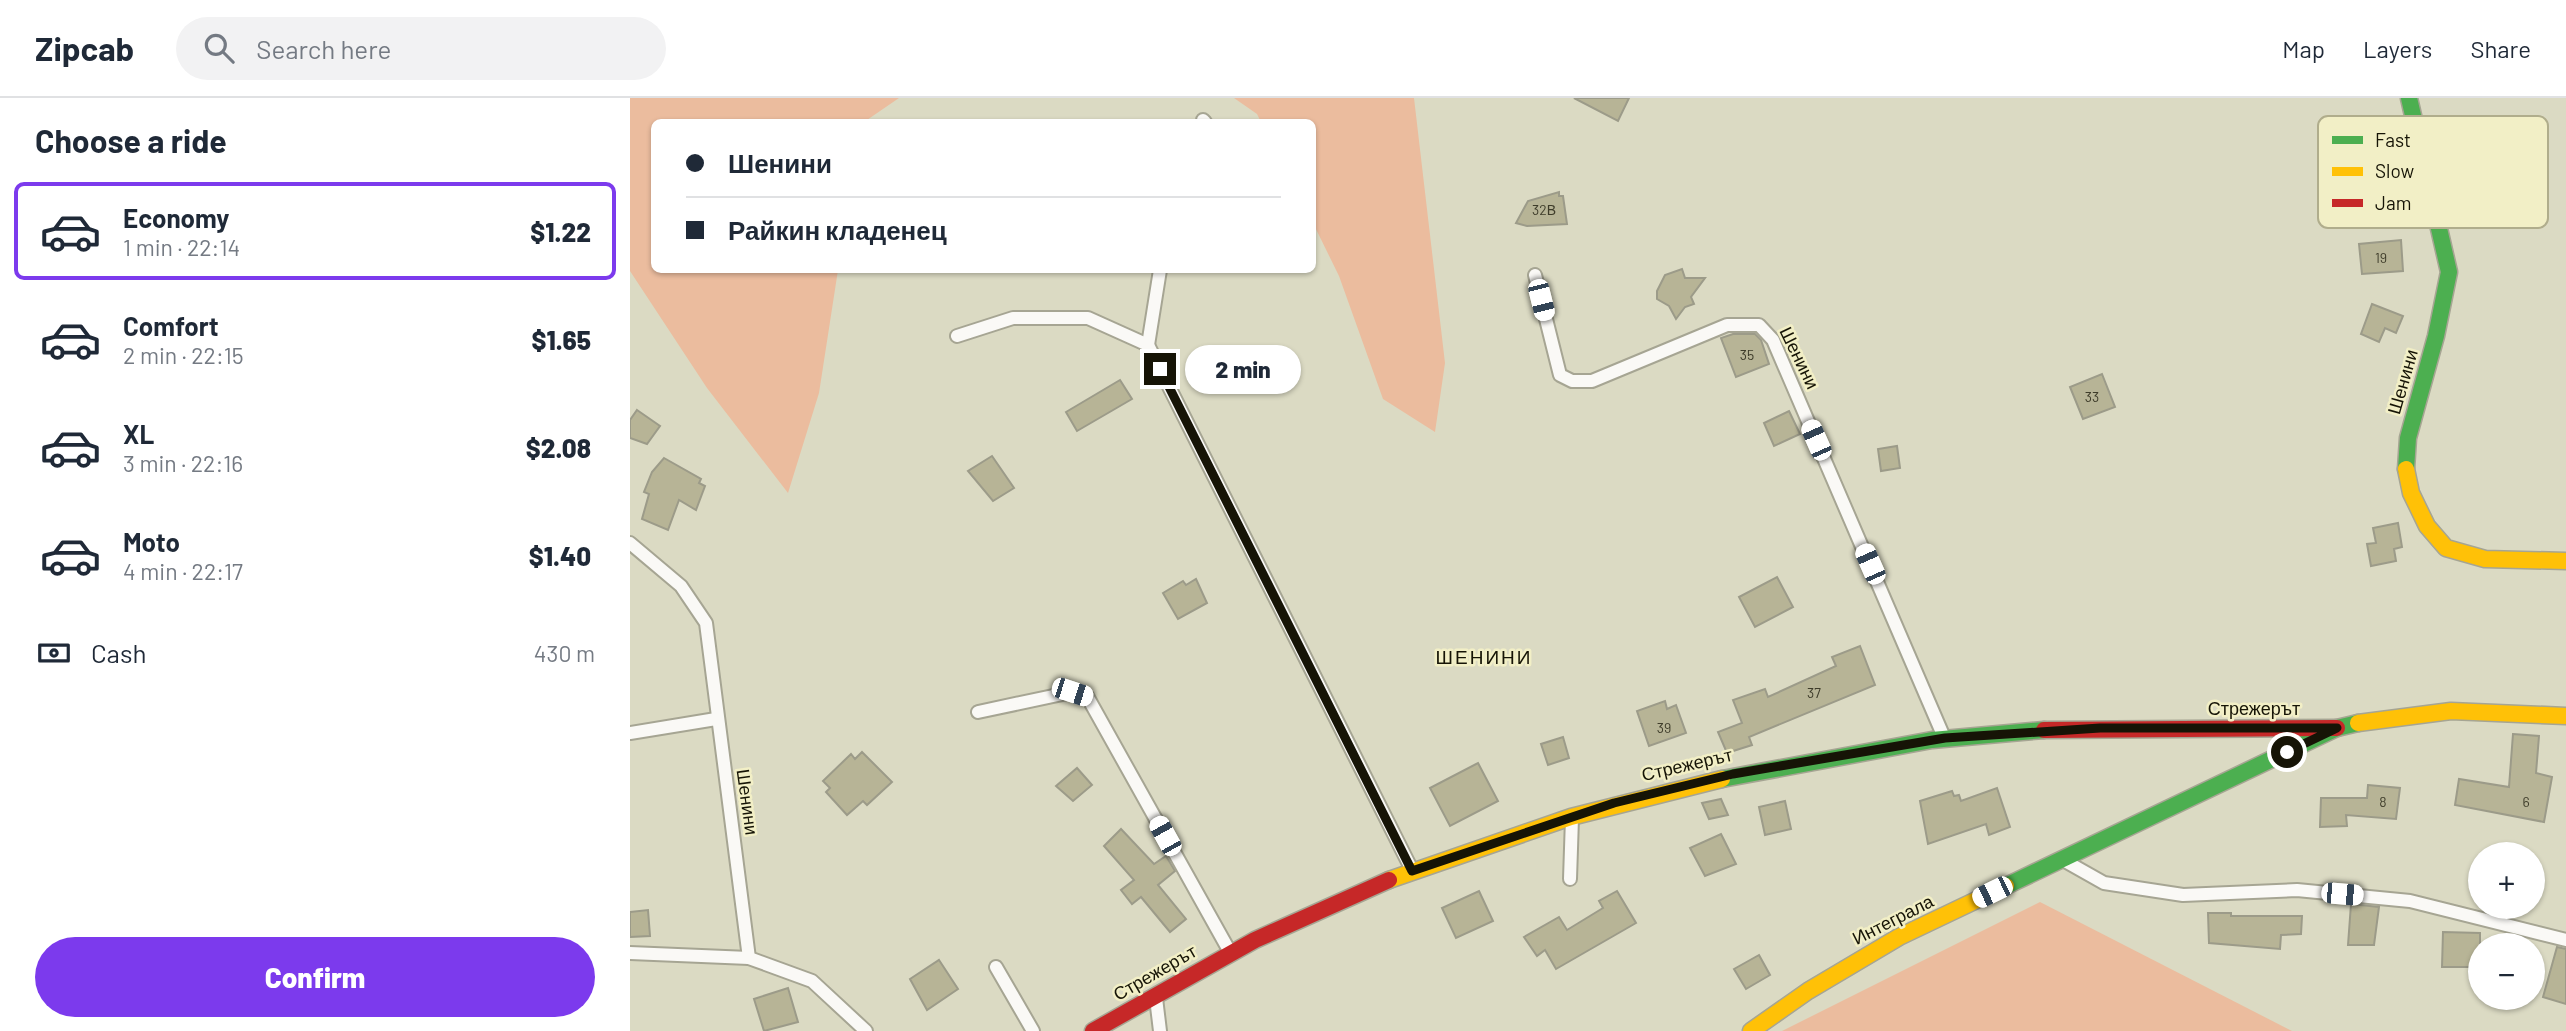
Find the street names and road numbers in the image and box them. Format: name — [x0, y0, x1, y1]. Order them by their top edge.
street label: Шенини — [1775, 323, 1824, 392]
street label: Шенини — [2382, 347, 2422, 417]
street label: Стрежерът — [2208, 697, 2300, 719]
street label: Стрежерът — [1639, 743, 1734, 785]
street label: Шенини — [732, 767, 764, 836]
street label: Интеграла — [1848, 889, 1938, 949]
street label: Стрежерът — [1109, 939, 1200, 1005]

